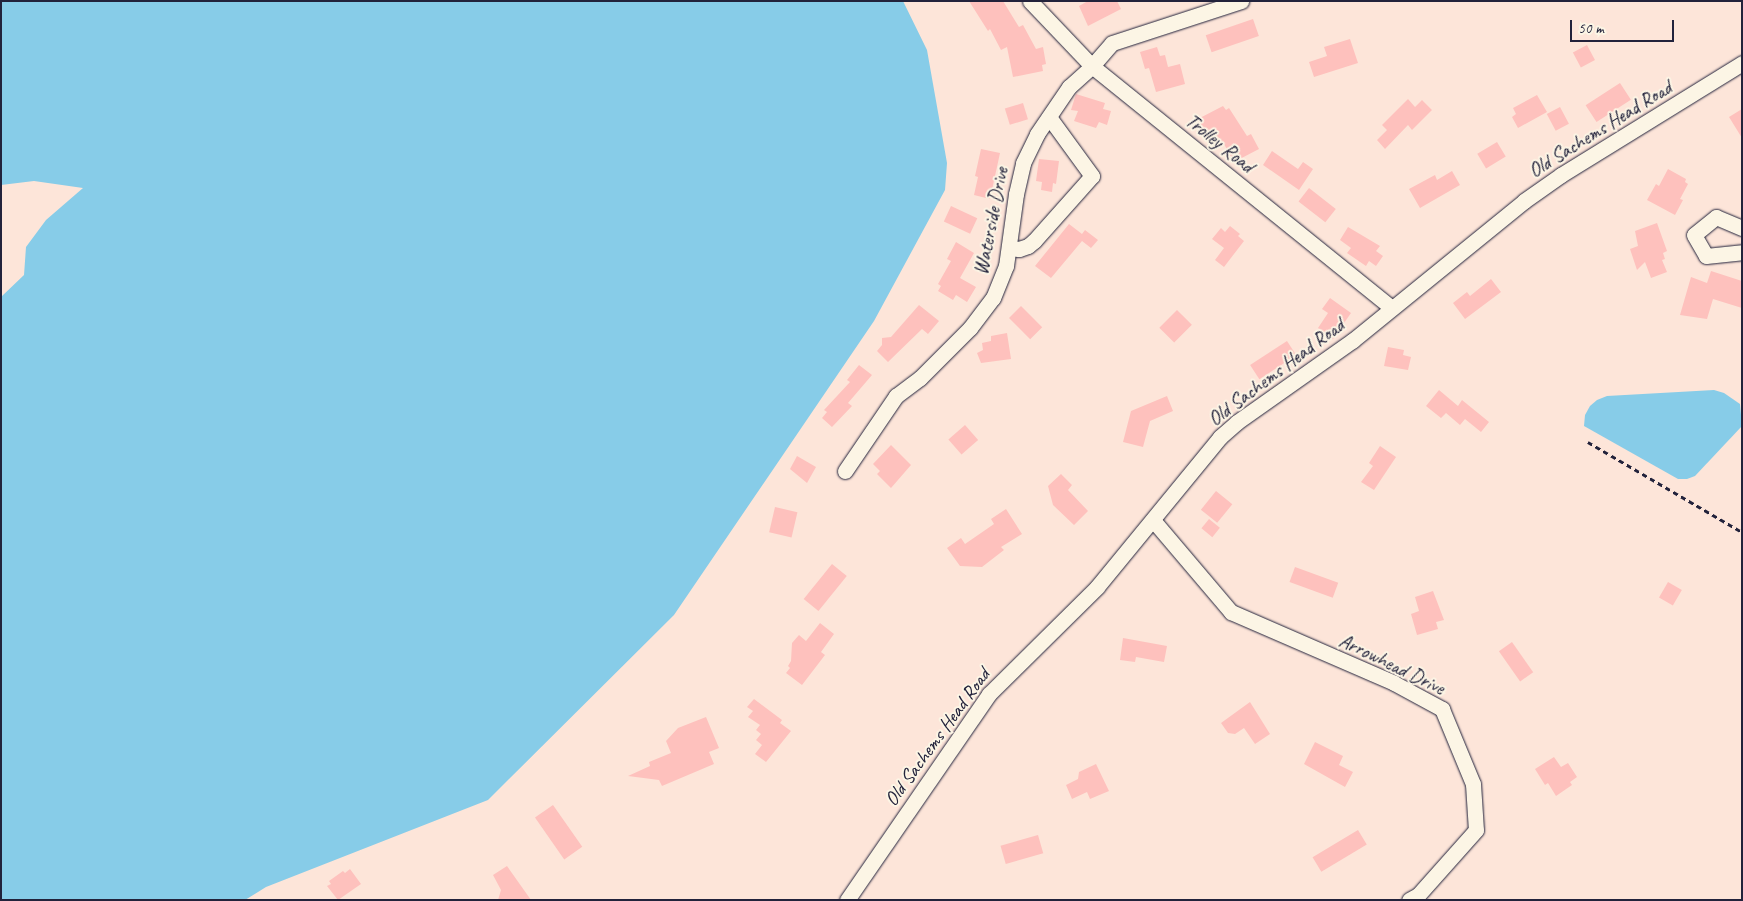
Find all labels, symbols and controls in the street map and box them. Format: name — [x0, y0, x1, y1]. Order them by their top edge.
scale bar — [1573, 10, 1677, 42]
text: 50 m — [1578, 19, 1604, 38]
street label: Old Sachems Head Road — [1525, 76, 1675, 182]
street label: Trolley Road — [1181, 108, 1259, 178]
street label: Waterside Drive — [969, 165, 1013, 277]
street label: Old Sachems Head Road — [1204, 314, 1348, 430]
street label: Arrowhead Drive — [1335, 628, 1449, 700]
street label: Old Sachems Head Road — [880, 664, 994, 810]

